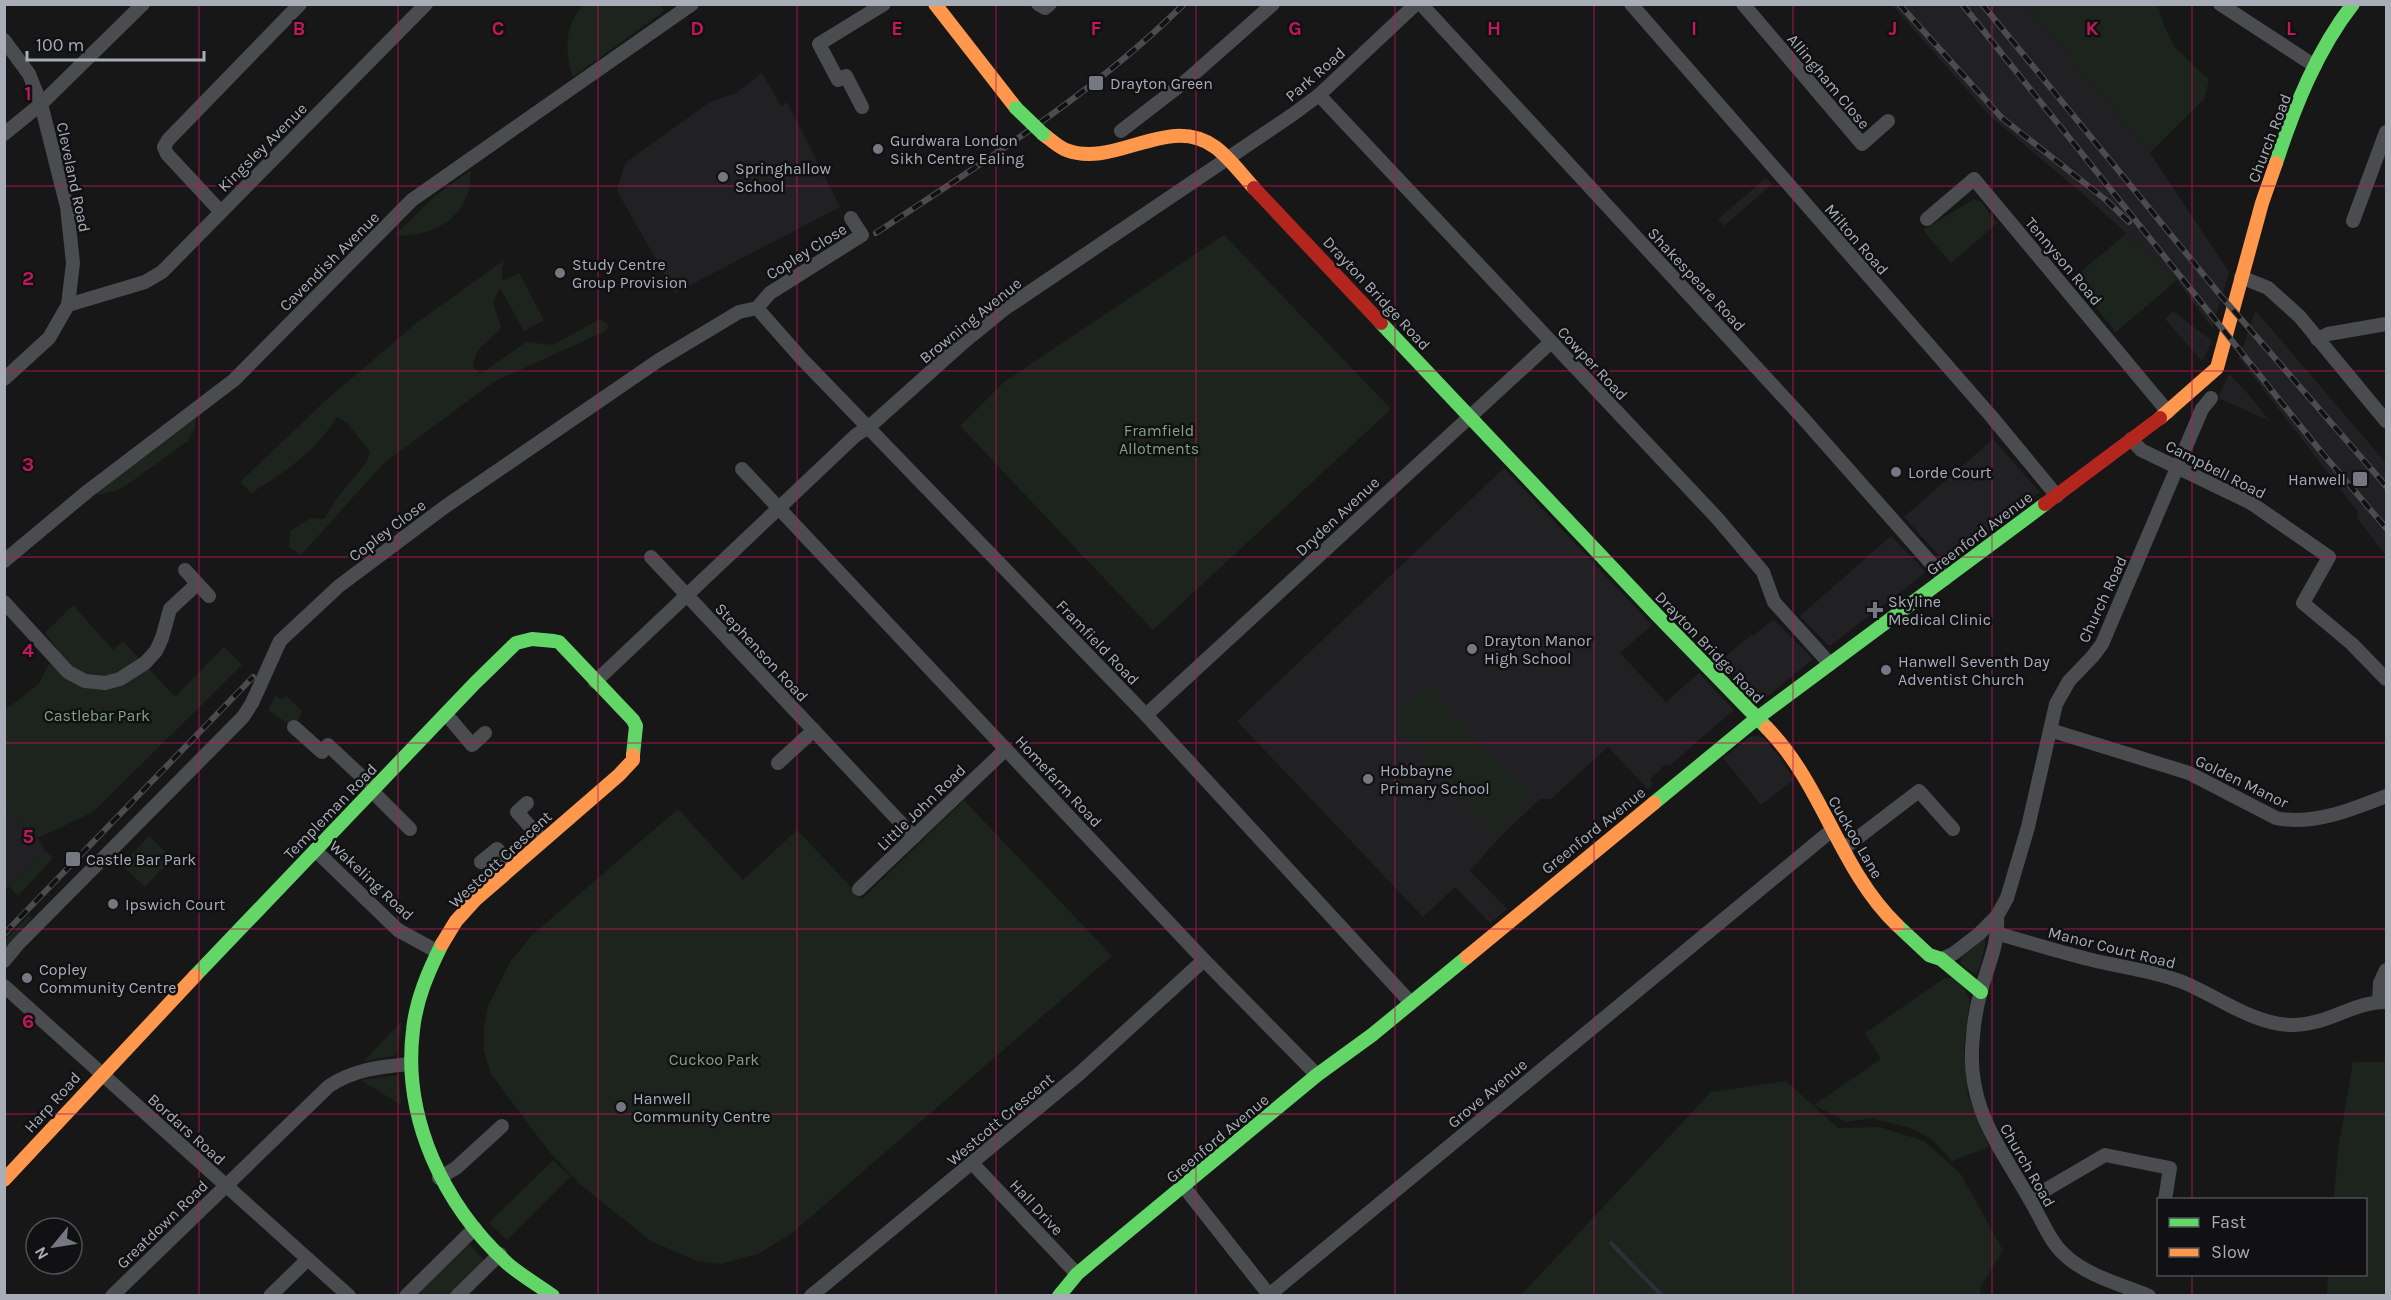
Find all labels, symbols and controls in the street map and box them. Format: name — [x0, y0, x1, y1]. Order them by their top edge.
text: B — [293, 17, 305, 40]
text: C — [492, 17, 504, 40]
text: D — [690, 17, 704, 40]
text: E — [891, 17, 903, 40]
text: F — [1091, 17, 1102, 40]
text: G — [1288, 17, 1302, 40]
text: H — [1487, 17, 1501, 40]
text: I — [1691, 17, 1697, 40]
text: J — [1889, 17, 1897, 40]
text: K — [2085, 17, 2099, 40]
text: L — [2286, 17, 2296, 40]
scale bar — [27, 24, 204, 62]
street label: Allingham Close — [1783, 30, 1874, 133]
text: 100 m — [36, 34, 84, 56]
street label: Park Road — [1282, 43, 1349, 106]
marker: Drayton Green — [1087, 74, 1105, 92]
place label: Drayton Green — [1110, 74, 1213, 93]
text: 1 — [24, 82, 32, 105]
street label: Church Road — [2244, 91, 2295, 185]
street label: Kingsley Avenue — [214, 99, 311, 196]
street label: Cleveland Road — [53, 120, 94, 234]
place label: Gurdwara London Sikh Centre Ealing — [890, 131, 1024, 168]
marker: Gurdwara London Sikh Centre Ealing — [871, 142, 885, 156]
place label: Springhallow School — [735, 159, 831, 196]
marker: Springhallow School — [716, 170, 730, 184]
street label: Milton Road — [1821, 200, 1893, 279]
street label: Cavendish Avenue — [276, 208, 383, 315]
street label: Tennyson Road — [2021, 213, 2106, 309]
street label: Copley Close — [762, 219, 850, 284]
street label: Shakespeare Road — [1644, 224, 1750, 335]
street label: Drayton Bridge Road — [1319, 232, 1434, 354]
place label: Study Centre Group Provision — [572, 255, 687, 292]
marker: Study Centre Group Provision — [553, 266, 567, 280]
text: 2 — [22, 267, 34, 290]
street label: Browning Avenue — [916, 273, 1025, 367]
street label: Cowper Road — [1554, 322, 1632, 404]
park label: Framfield Allotments — [1119, 421, 1199, 458]
street label: Campbell Road — [2162, 436, 2269, 503]
text: 3 — [22, 453, 34, 476]
place label: Lorde Court — [1908, 463, 1992, 482]
marker: Lorde Court — [1889, 465, 1903, 479]
place label: Hanwell — [2288, 470, 2346, 489]
marker: Hanwell — [2351, 470, 2369, 488]
street label: Dryden Avenue — [1292, 473, 1383, 560]
street label: Greenford Avenue — [1922, 487, 2036, 580]
street label: Copley Close — [345, 495, 430, 566]
street label: Church Road — [2074, 553, 2131, 646]
street label: Drayton Bridge Road — [1651, 587, 1768, 707]
place label: Skyline Medical Clinic — [1888, 592, 1991, 629]
street label: Framfield Road — [1052, 596, 1143, 689]
street label: Stephenson Road — [711, 599, 812, 706]
marker: Skyline Medical Clinic — [1866, 601, 1884, 619]
place label: Drayton Manor High School — [1484, 631, 1592, 668]
text: 4 — [22, 639, 34, 662]
marker: Drayton Manor High School — [1465, 642, 1479, 656]
place label: Hanwell Seventh Day Adventist Church — [1898, 652, 2050, 689]
marker: Hanwell Seventh Day Adventist Church — [1879, 663, 1893, 677]
park label: Castlebar Park — [44, 706, 150, 725]
street label: Homefarm Road — [1011, 732, 1106, 831]
street label: Golden Manor — [2192, 751, 2292, 812]
street label: Templeman Road — [280, 759, 381, 863]
street label: Little John Road — [873, 760, 970, 854]
place label: Hobbayne Primary School — [1380, 761, 1490, 798]
marker: Hobbayne Primary School — [1361, 772, 1375, 786]
street label: Greenford Avenue — [1538, 783, 1649, 878]
street label: Cuckoo Lane — [1824, 793, 1887, 882]
street label: Westcott Crescent — [445, 807, 556, 912]
text: 5 — [22, 825, 34, 848]
street label: Wakeling Road — [326, 836, 418, 924]
marker: Castle Bar Park — [64, 850, 82, 868]
place label: Castle Bar Park — [86, 850, 196, 869]
place label: Ipswich Court — [125, 895, 225, 914]
marker: Ipswich Court — [106, 897, 120, 911]
street label: Manor Court Road — [2046, 922, 2178, 973]
place label: Copley Community Centre — [39, 960, 177, 997]
marker: Copley Community Centre — [20, 971, 34, 985]
text: 6 — [22, 1010, 34, 1033]
park label: Cuckoo Park — [669, 1050, 759, 1069]
street label: Grove Avenue — [1444, 1055, 1531, 1132]
street label: Harp Road — [20, 1068, 85, 1137]
street label: Westcott Crescent — [943, 1069, 1058, 1170]
place label: Hanwell Community Centre — [633, 1089, 771, 1126]
street label: Bordars Road — [144, 1090, 229, 1169]
street label: Greenford Avenue — [1162, 1090, 1273, 1187]
marker: Hanwell Community Centre — [614, 1100, 628, 1114]
street label: Church Road — [1996, 1120, 2059, 1210]
street label: Hall Drive — [1006, 1175, 1067, 1239]
street label: Greatdown Road — [113, 1176, 212, 1273]
legend — [2157, 1198, 2367, 1276]
text: Fast — [2211, 1211, 2246, 1233]
north arrow — [24, 1216, 84, 1276]
text: Slow — [2211, 1241, 2250, 1263]
text: N — [30, 1244, 53, 1263]

